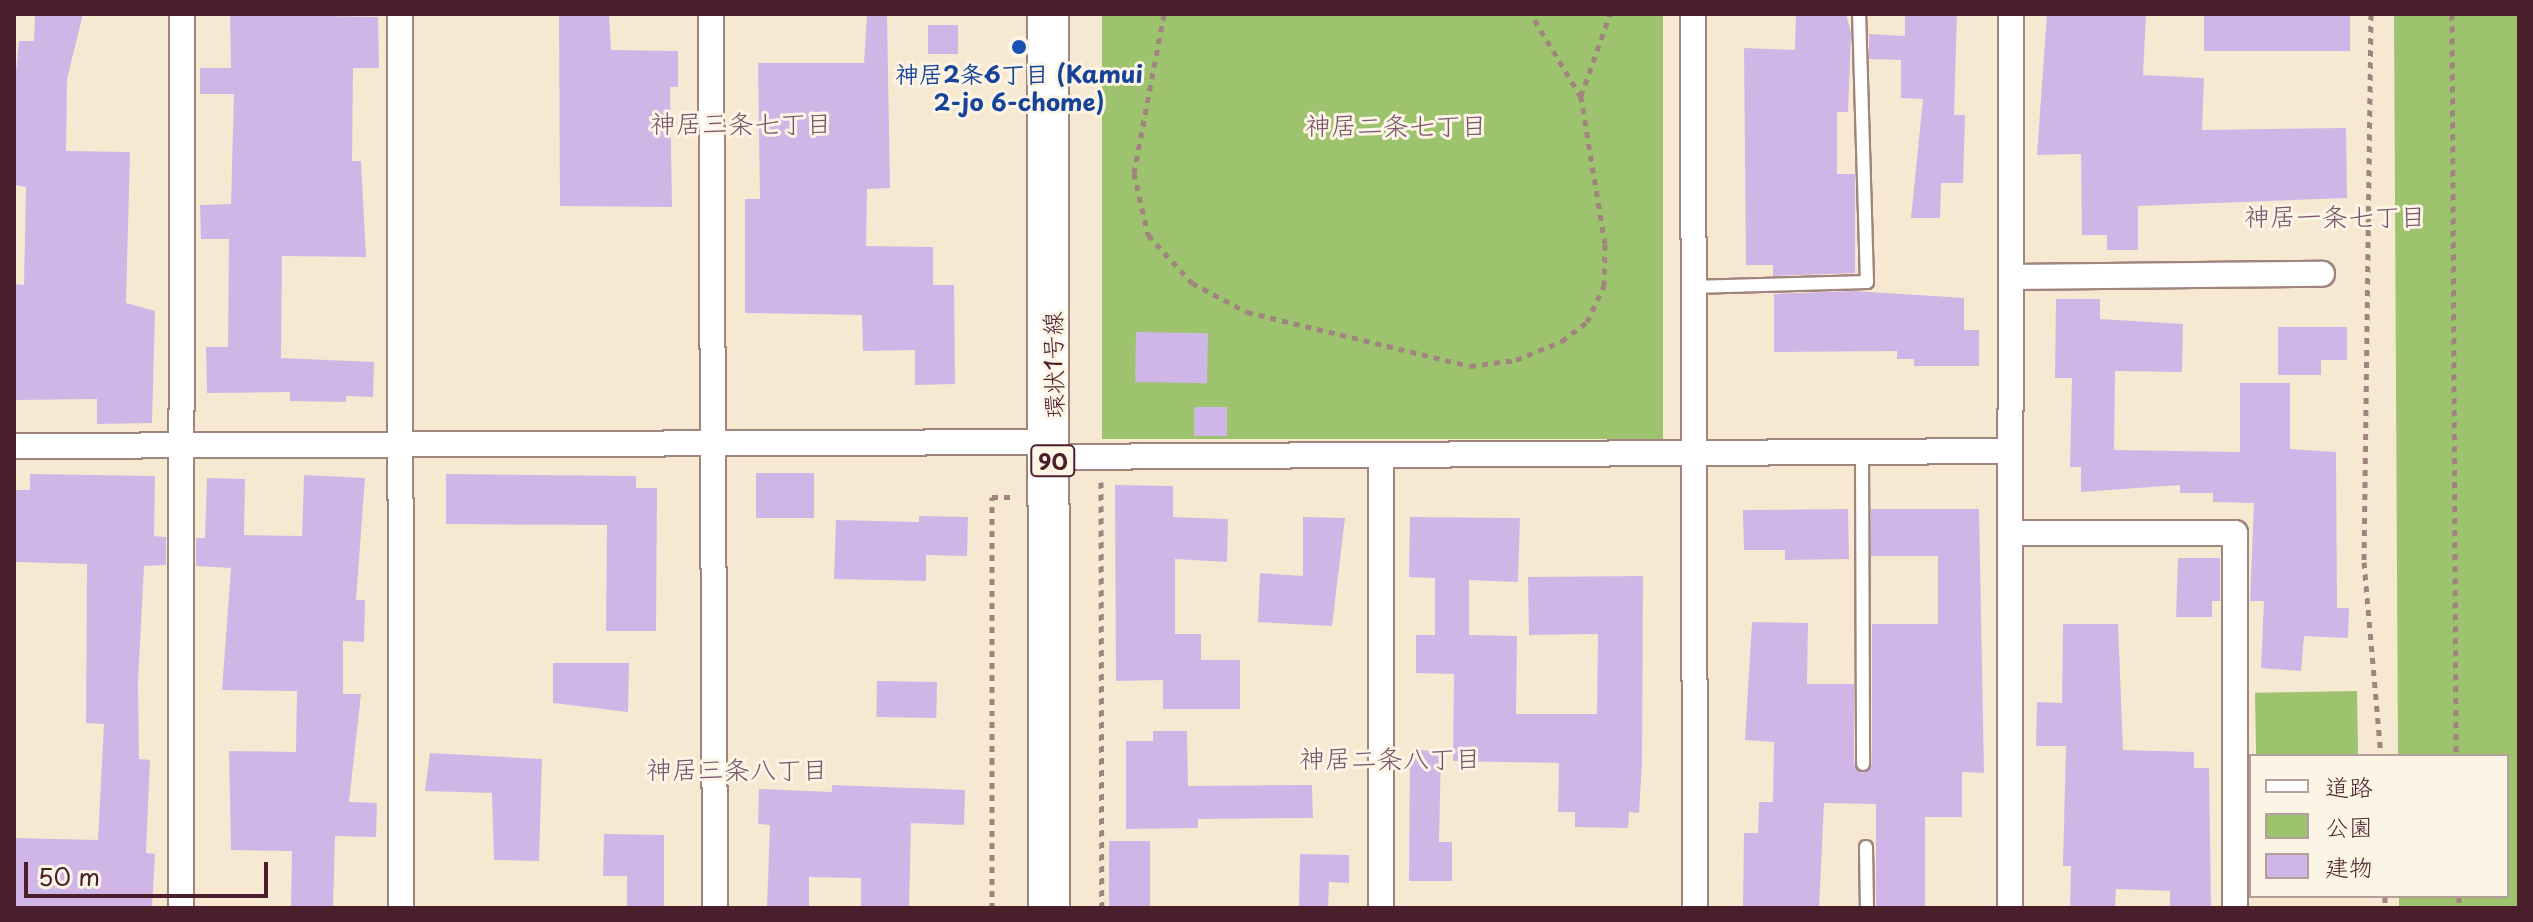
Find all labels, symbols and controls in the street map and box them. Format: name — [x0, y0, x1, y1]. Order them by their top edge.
marker: 神居2条6丁目 (Kamui 2-jo 6-chome) — [1010, 38, 1028, 56]
place label: 神居2条6丁目 (Kamui 2-jo 6-chome) — [895, 60, 1143, 116]
district label: 神居三条七丁目 — [650, 107, 832, 139]
district label: 神居二条七丁目 — [1305, 109, 1487, 141]
district label: 神居一条七丁目 — [2244, 200, 2426, 232]
street label: 環状1号線 — [1038, 311, 1068, 419]
road number: 90 — [1029, 443, 1077, 479]
district label: 神居二条八丁目 — [1299, 742, 1481, 774]
district label: 神居三条八丁目 — [646, 753, 828, 785]
legend — [2249, 754, 2509, 898]
text: 道路 — [2325, 768, 2373, 804]
text: 公園 — [2325, 808, 2373, 844]
scale bar — [28, 846, 272, 896]
text: 建物 — [2325, 848, 2373, 884]
text: 50 m — [38, 858, 100, 894]

